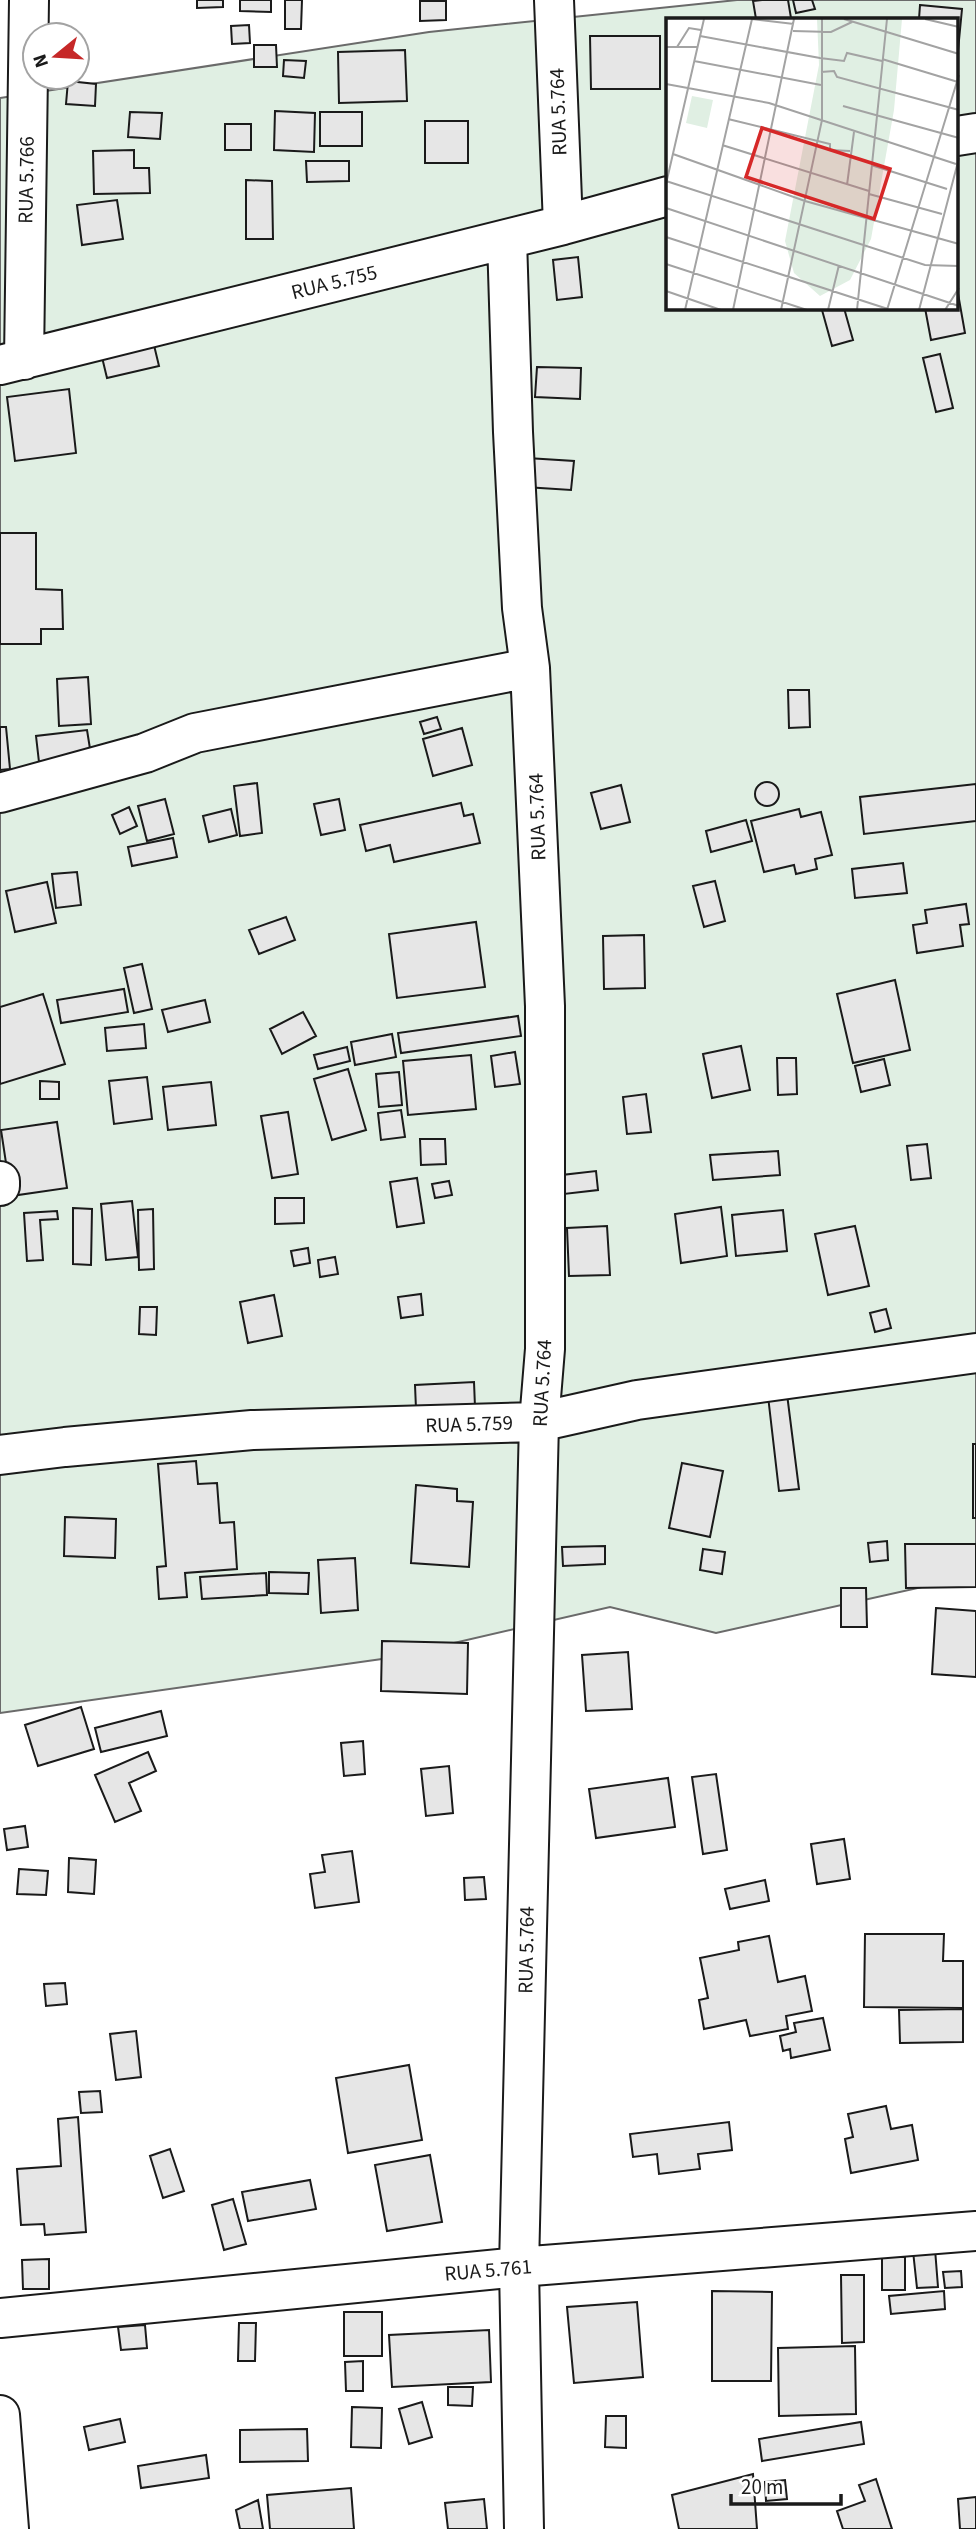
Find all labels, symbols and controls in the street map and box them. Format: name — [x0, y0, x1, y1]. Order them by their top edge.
inset map — [666, 18, 958, 310]
north arrow — [21, 21, 91, 91]
text: N — [26, 51, 56, 71]
street label: RUA 5.764 — [541, 68, 575, 156]
street label: RUA 5.766 — [10, 136, 42, 224]
street label: RUA 5.755 — [288, 257, 380, 307]
street label: RUA 5.764 — [520, 773, 554, 861]
street label: RUA 5.764 — [525, 1338, 559, 1428]
street label: RUA 5.759 — [425, 1407, 513, 1441]
street label: RUA 5.764 — [510, 1906, 542, 1994]
street label: RUA 5.761 — [443, 2251, 533, 2289]
scale bar — [731, 2462, 841, 2506]
text: 20 m — [741, 2472, 783, 2502]

